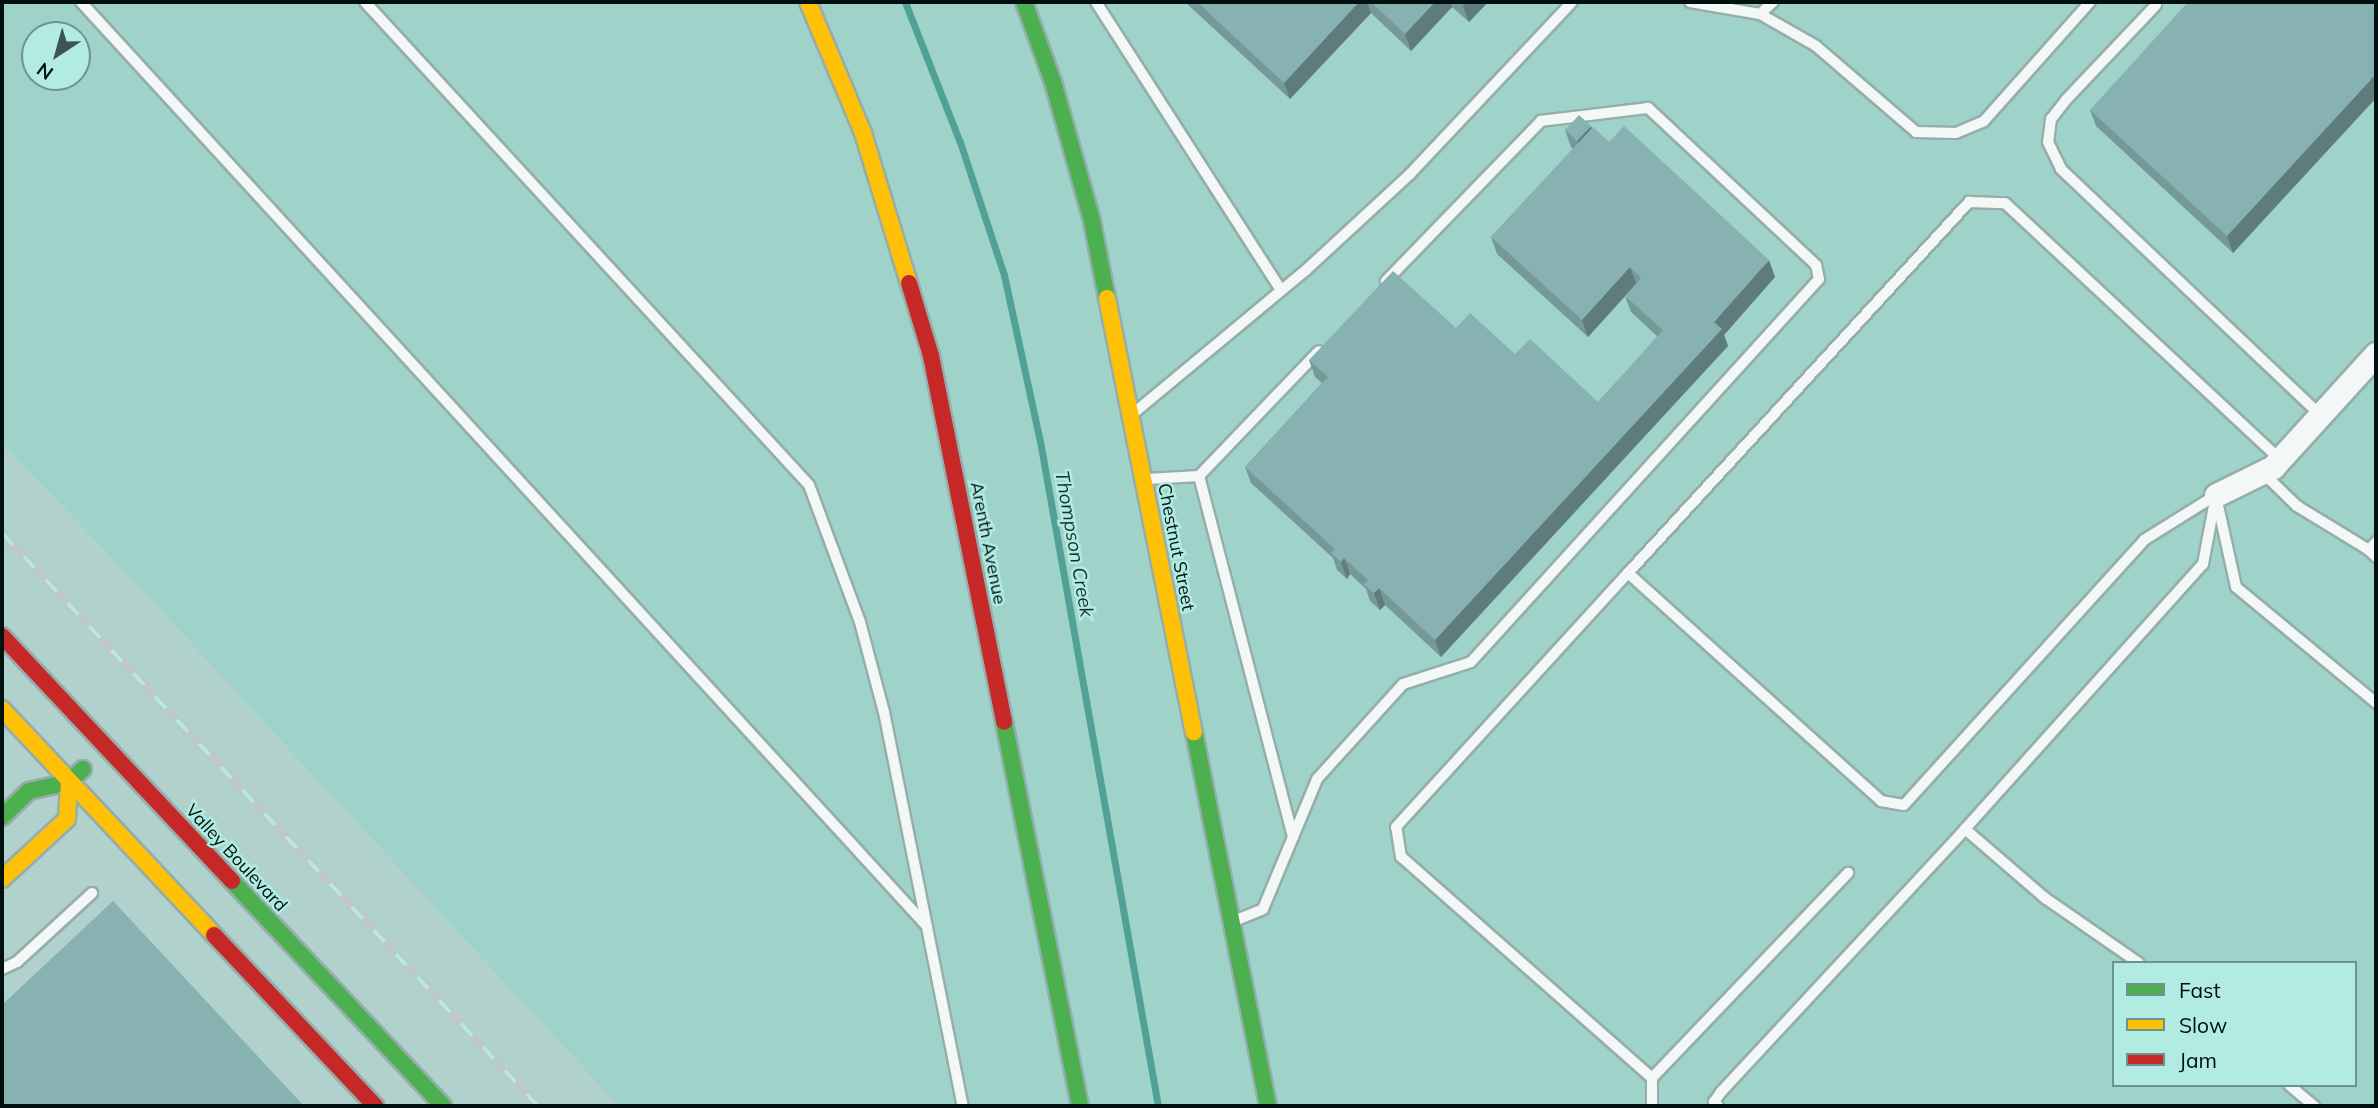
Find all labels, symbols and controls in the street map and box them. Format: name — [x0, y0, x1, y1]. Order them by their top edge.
north arrow — [21, 21, 91, 91]
text: N — [32, 57, 58, 85]
water label: Thompson Creek — [1050, 469, 1098, 619]
street label: Arenth Avenue — [966, 480, 1010, 606]
street label: Chestnut Street — [1153, 481, 1199, 613]
street label: Valley Boulevard — [181, 800, 291, 916]
legend — [2112, 961, 2357, 1087]
text: Fast — [2179, 977, 2221, 1003]
text: Slow — [2179, 1012, 2227, 1038]
text: Jam — [2179, 1047, 2217, 1073]

